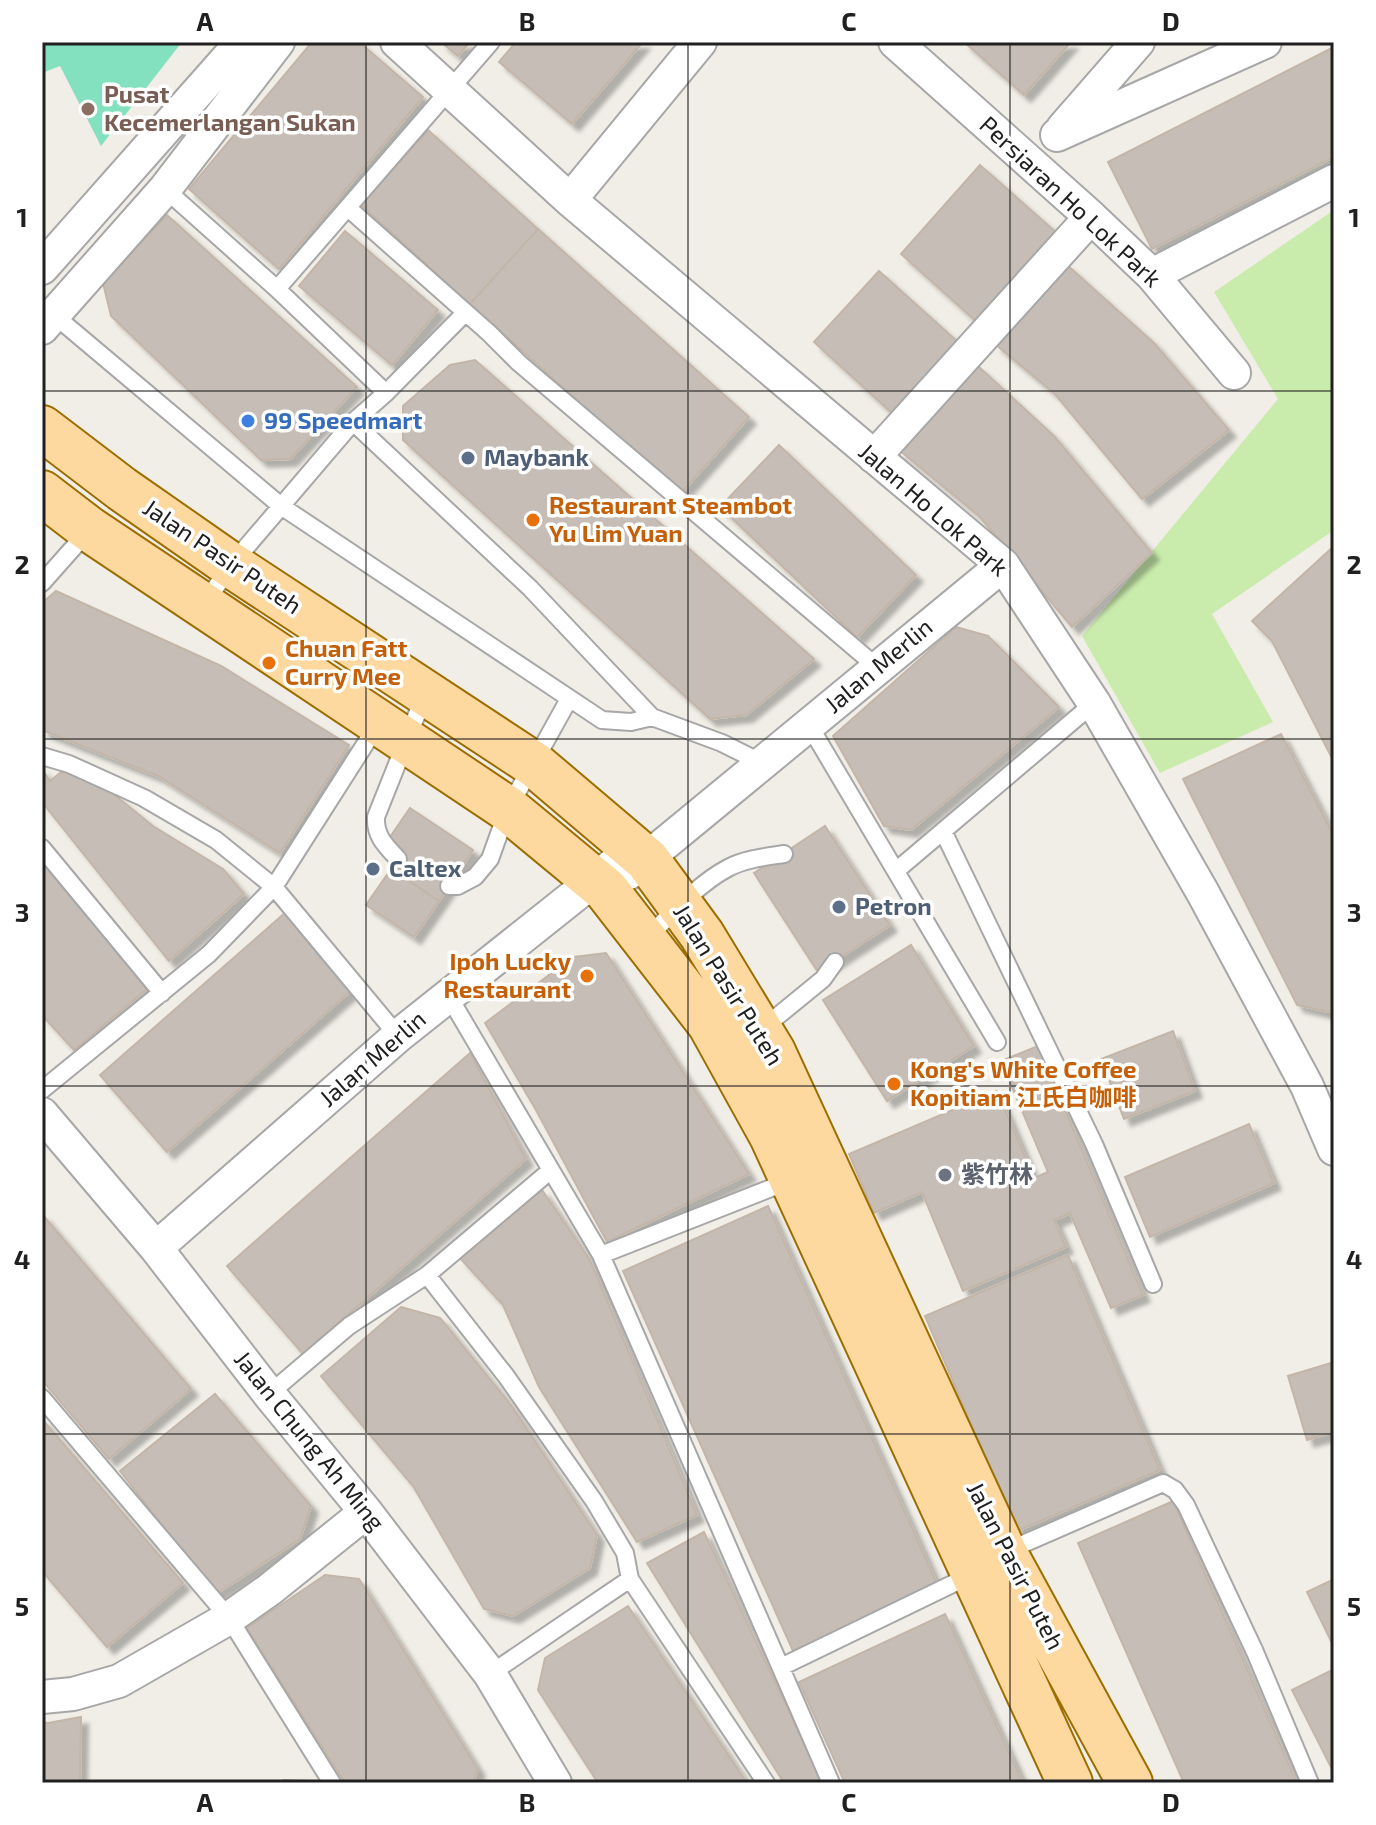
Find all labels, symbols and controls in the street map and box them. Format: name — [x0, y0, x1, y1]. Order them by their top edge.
text: A — [197, 5, 214, 36]
text: B — [519, 5, 535, 36]
text: C — [841, 5, 857, 36]
text: D — [1162, 5, 1180, 36]
place label: Pusat Kecemerlangan Sukan — [104, 79, 356, 136]
marker: Pusat Kecemerlangan Sukan — [79, 100, 97, 118]
street label: Persiaran Ho Lok Park — [974, 109, 1168, 292]
text: 1 — [16, 201, 28, 232]
text: 1 — [1348, 201, 1360, 232]
place label: 99 Speedmart — [264, 405, 422, 434]
marker: 99 Speedmart — [239, 412, 257, 430]
street label: Jalan Ho Lok Park — [853, 436, 1015, 582]
place label: Maybank — [484, 442, 589, 471]
marker: Maybank — [459, 449, 477, 467]
place label: Restaurant Steambot Yu Lim Yuan — [549, 490, 792, 547]
street label: Jalan Pasir Puteh — [138, 492, 307, 619]
marker: Restaurant Steambot Yu Lim Yuan — [524, 511, 542, 529]
text: 2 — [14, 548, 30, 579]
text: 2 — [1346, 548, 1362, 579]
street label: Jalan Merlin — [818, 611, 938, 718]
place label: Chuan Fatt Curry Mee — [285, 633, 407, 690]
marker: Chuan Fatt Curry Mee — [260, 654, 278, 672]
place label: Caltex — [389, 853, 462, 882]
marker: Caltex — [364, 860, 382, 878]
place label: Petron — [855, 891, 932, 920]
text: 3 — [15, 896, 29, 927]
text: 3 — [1347, 896, 1361, 927]
street label: Jalan Pasir Puteh — [668, 898, 790, 1070]
marker: Petron — [830, 898, 848, 916]
place label: Ipoh Lucky Restaurant — [443, 946, 571, 1003]
marker: Ipoh Lucky Restaurant — [578, 967, 596, 985]
street label: Jalan Merlin — [313, 1004, 431, 1112]
place label: Kong's White Coffee Kopitiam 江氏白咖啡 — [910, 1054, 1137, 1111]
marker: Kong's White Coffee Kopitiam 江氏白咖啡 — [885, 1075, 903, 1093]
place label: 紫竹林 — [961, 1159, 1033, 1188]
marker: 紫竹林 — [936, 1166, 954, 1184]
text: 4 — [14, 1243, 30, 1274]
text: 4 — [1346, 1243, 1362, 1274]
street label: Jalan Chung Ah Ming — [229, 1344, 392, 1536]
street label: Jalan Pasir Puteh — [962, 1476, 1071, 1654]
text: 5 — [15, 1590, 29, 1621]
text: 5 — [1347, 1590, 1361, 1621]
text: A — [197, 1786, 214, 1817]
text: B — [519, 1786, 535, 1817]
text: C — [841, 1786, 857, 1817]
text: D — [1162, 1786, 1180, 1817]

